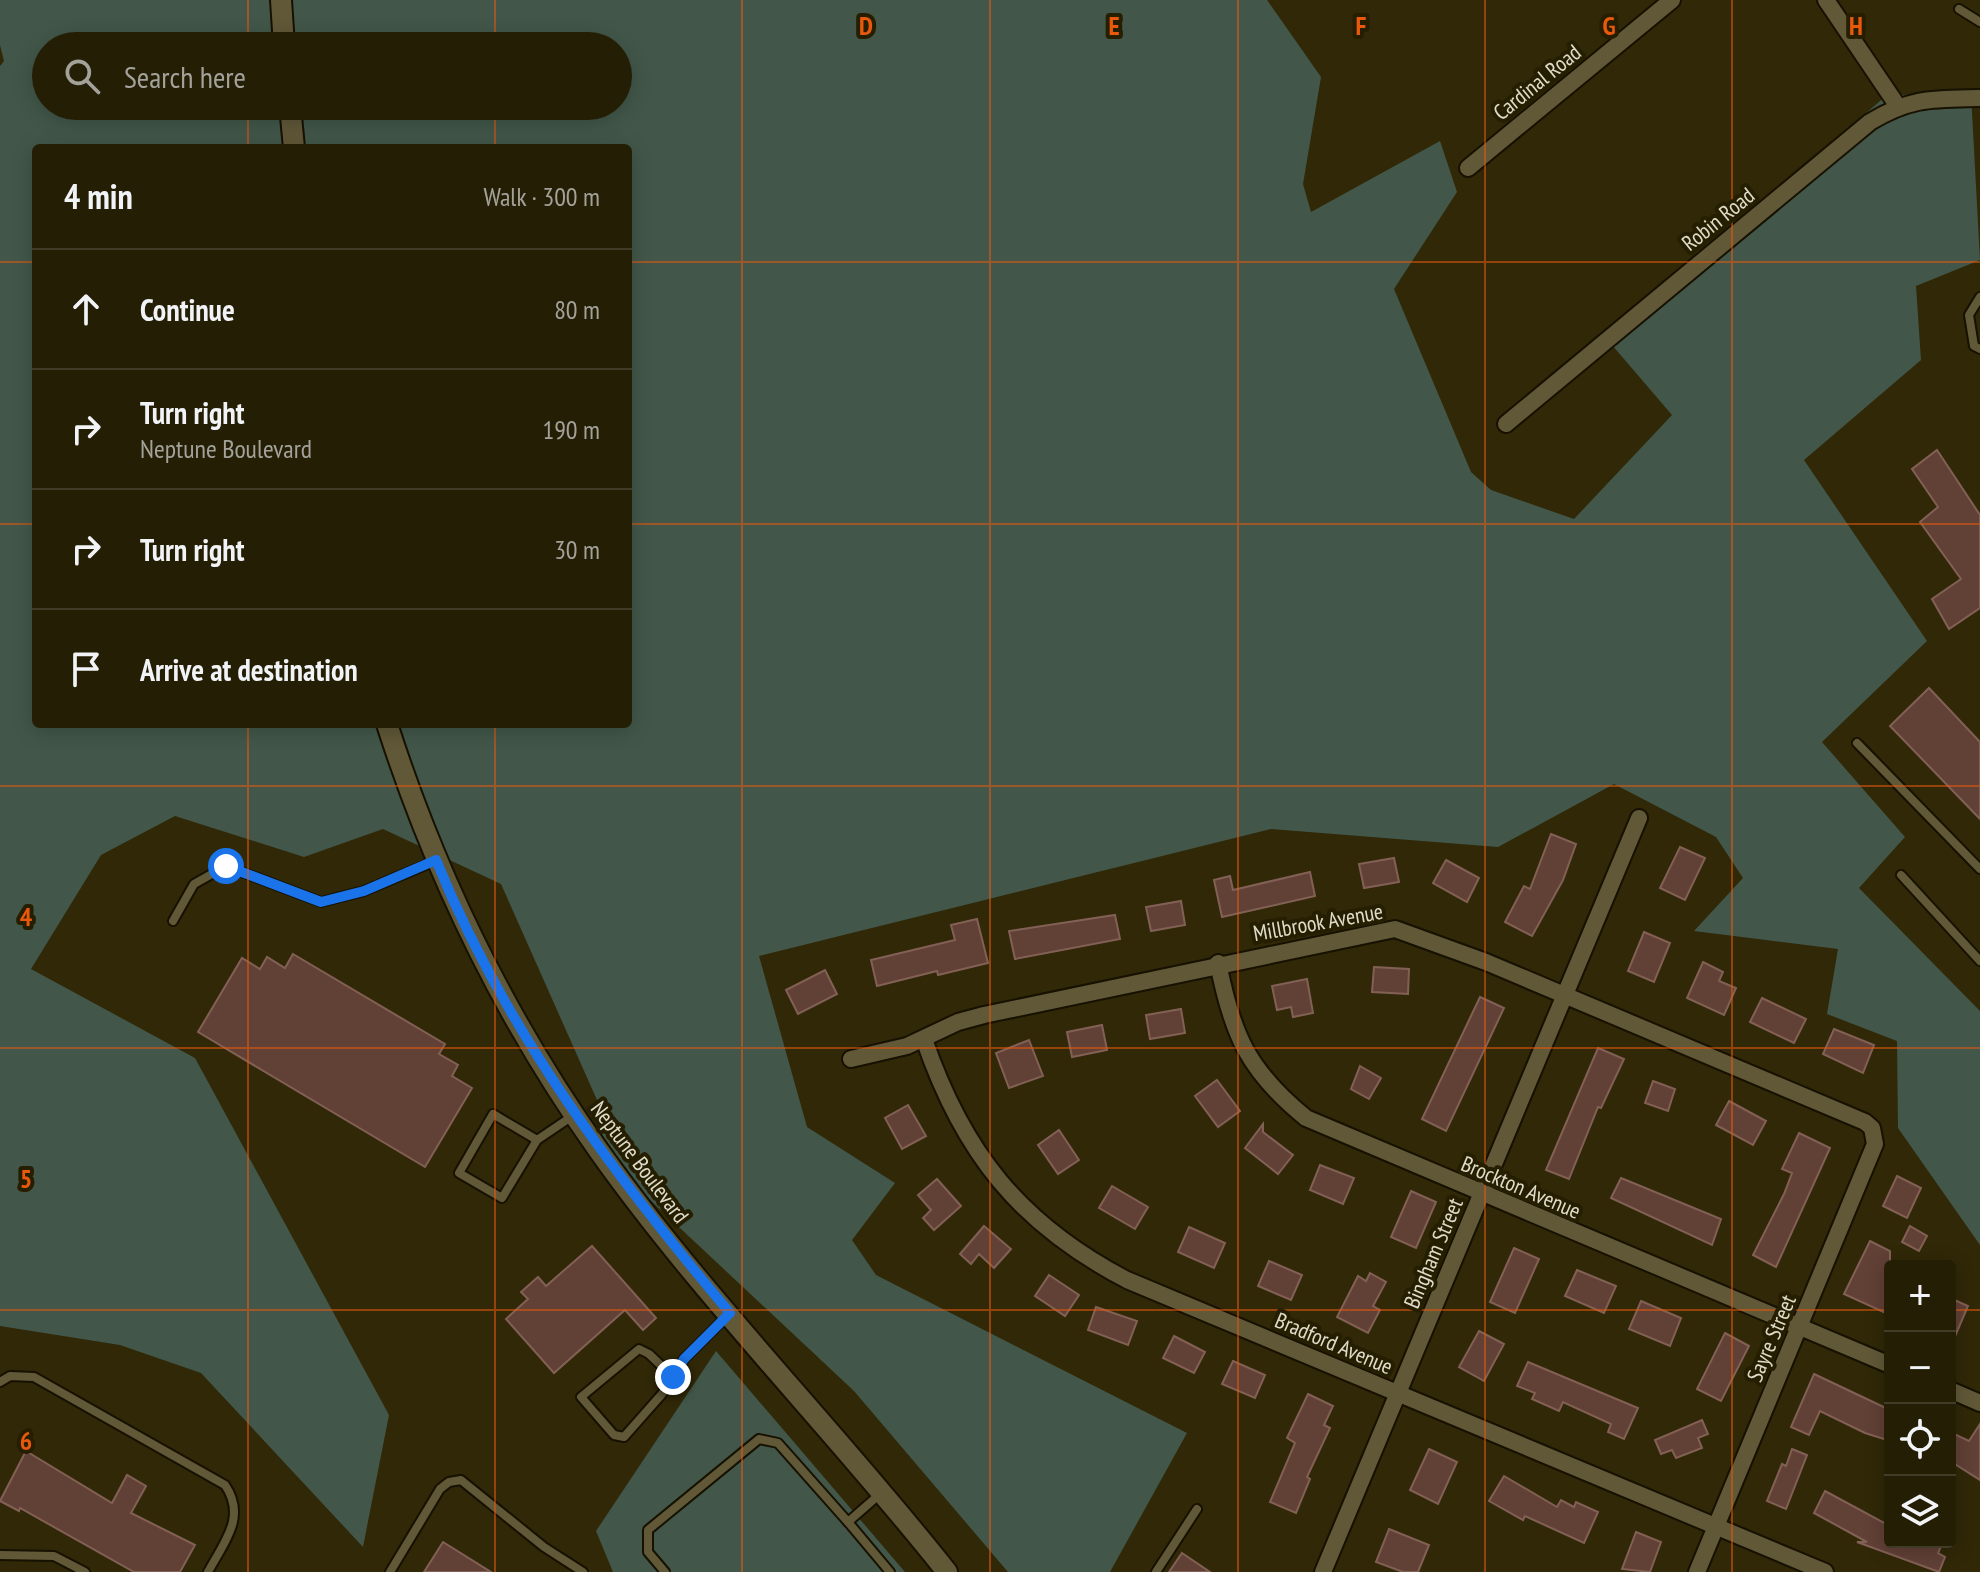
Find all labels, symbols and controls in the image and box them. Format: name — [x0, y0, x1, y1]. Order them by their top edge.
text: D — [859, 9, 873, 42]
text: E — [1108, 9, 1120, 42]
text: F — [1356, 9, 1367, 42]
text: G — [1602, 9, 1616, 42]
text: H — [1849, 9, 1863, 42]
search box — [32, 32, 632, 120]
street label: Cardinal Road — [1488, 38, 1586, 126]
icon: search — [60, 54, 104, 98]
text: Search here — [124, 57, 246, 96]
text: 4 min — [64, 174, 133, 218]
text: Walk · 300 m — [483, 180, 600, 213]
street label: Robin Road — [1676, 181, 1760, 257]
icon: ahead — [64, 287, 108, 331]
text: Continue — [140, 290, 235, 329]
text: 80 m — [554, 293, 600, 326]
text: Turn right — [140, 393, 244, 432]
icon: right — [64, 407, 108, 451]
text: 190 m — [542, 413, 600, 446]
text: Neptune Boulevard — [140, 432, 312, 465]
icon: right — [64, 527, 108, 571]
text: Turn right — [140, 530, 244, 569]
text: 30 m — [554, 533, 600, 566]
icon: arrive — [64, 647, 108, 691]
text: Arrive at destination — [140, 650, 358, 689]
route start — [208, 848, 244, 884]
street label: Millbrook Avenue — [1251, 897, 1385, 947]
text: 4 — [20, 900, 33, 933]
street label: Neptune Boulevard — [585, 1095, 695, 1229]
street label: Brockton Avenue — [1457, 1149, 1585, 1225]
text: 5 — [20, 1162, 32, 1195]
street label: Bingham Street — [1397, 1194, 1469, 1312]
map controls — [1884, 1260, 1956, 1548]
button: + — [1884, 1260, 1956, 1332]
street label: Sayre Street — [1740, 1290, 1802, 1386]
street label: Bradford Avenue — [1271, 1306, 1397, 1380]
button: − — [1884, 1332, 1956, 1404]
route end — [655, 1359, 691, 1395]
button: locate — [1884, 1404, 1956, 1476]
text: 6 — [20, 1424, 32, 1457]
button: layers — [1884, 1476, 1956, 1548]

